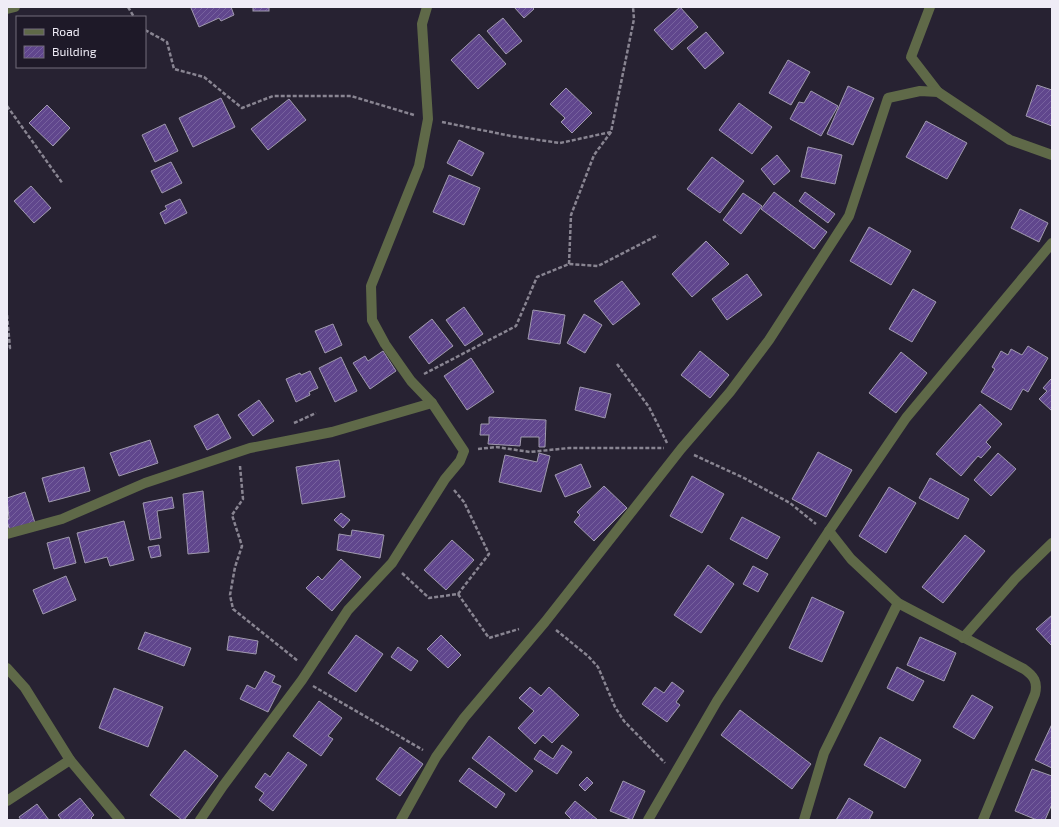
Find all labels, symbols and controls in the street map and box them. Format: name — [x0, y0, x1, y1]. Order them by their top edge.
legend — [16, 16, 146, 68]
text: Road — [52, 24, 80, 38]
text: Building — [52, 44, 97, 58]

